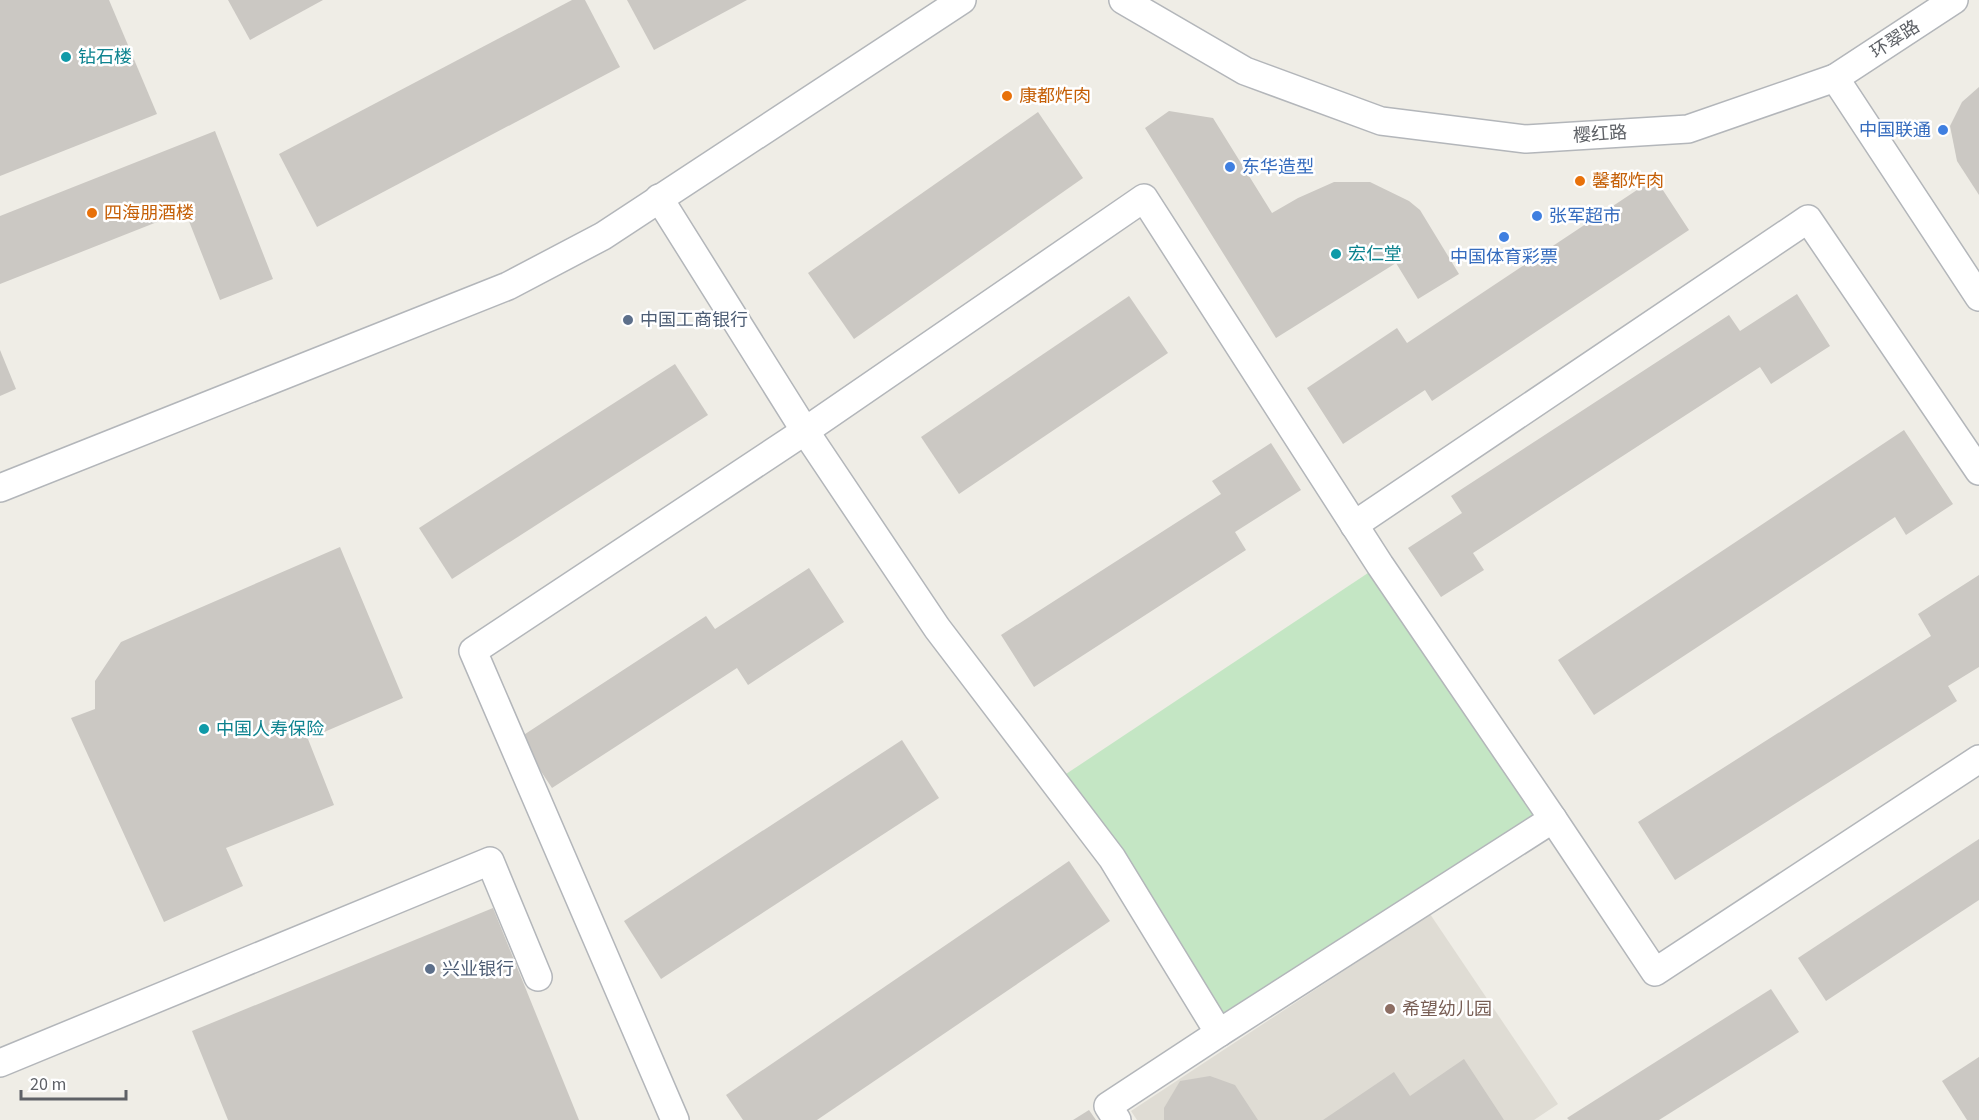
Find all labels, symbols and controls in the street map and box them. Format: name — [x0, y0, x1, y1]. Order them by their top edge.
street label: 环翠路 — [1866, 14, 1925, 65]
place label: 钻石楼 — [78, 45, 132, 70]
marker: 钻石楼 — [59, 50, 73, 64]
place label: 康都炸肉 — [1019, 84, 1091, 109]
marker: 康都炸肉 — [1000, 89, 1014, 103]
place label: 中国联通 — [1859, 118, 1931, 143]
street label: 樱红路 — [1572, 120, 1628, 149]
marker: 中国联通 — [1936, 123, 1950, 137]
place label: 东华造型 — [1242, 155, 1314, 180]
marker: 东华造型 — [1223, 160, 1237, 174]
place label: 馨都炸肉 — [1592, 169, 1664, 194]
marker: 馨都炸肉 — [1573, 174, 1587, 188]
place label: 四海朋酒楼 — [104, 201, 194, 226]
place label: 张军超市 — [1549, 204, 1621, 229]
marker: 四海朋酒楼 — [85, 206, 99, 220]
marker: 张军超市 — [1530, 209, 1544, 223]
marker: 中国体育彩票 — [1497, 230, 1511, 244]
place label: 宏仁堂 — [1348, 242, 1402, 267]
place label: 中国体育彩票 — [1450, 245, 1558, 270]
marker: 宏仁堂 — [1329, 247, 1343, 261]
place label: 中国工商银行 — [640, 308, 748, 333]
marker: 中国工商银行 — [621, 313, 635, 327]
place label: 中国人寿保险 — [216, 717, 324, 742]
marker: 中国人寿保险 — [197, 722, 211, 736]
place label: 兴业银行 — [442, 957, 514, 982]
marker: 兴业银行 — [423, 962, 437, 976]
place label: 希望幼儿园 — [1402, 997, 1492, 1022]
marker: 希望幼儿园 — [1383, 1002, 1397, 1016]
scale bar — [21, 1063, 126, 1101]
text: 20 m — [30, 1072, 66, 1097]

